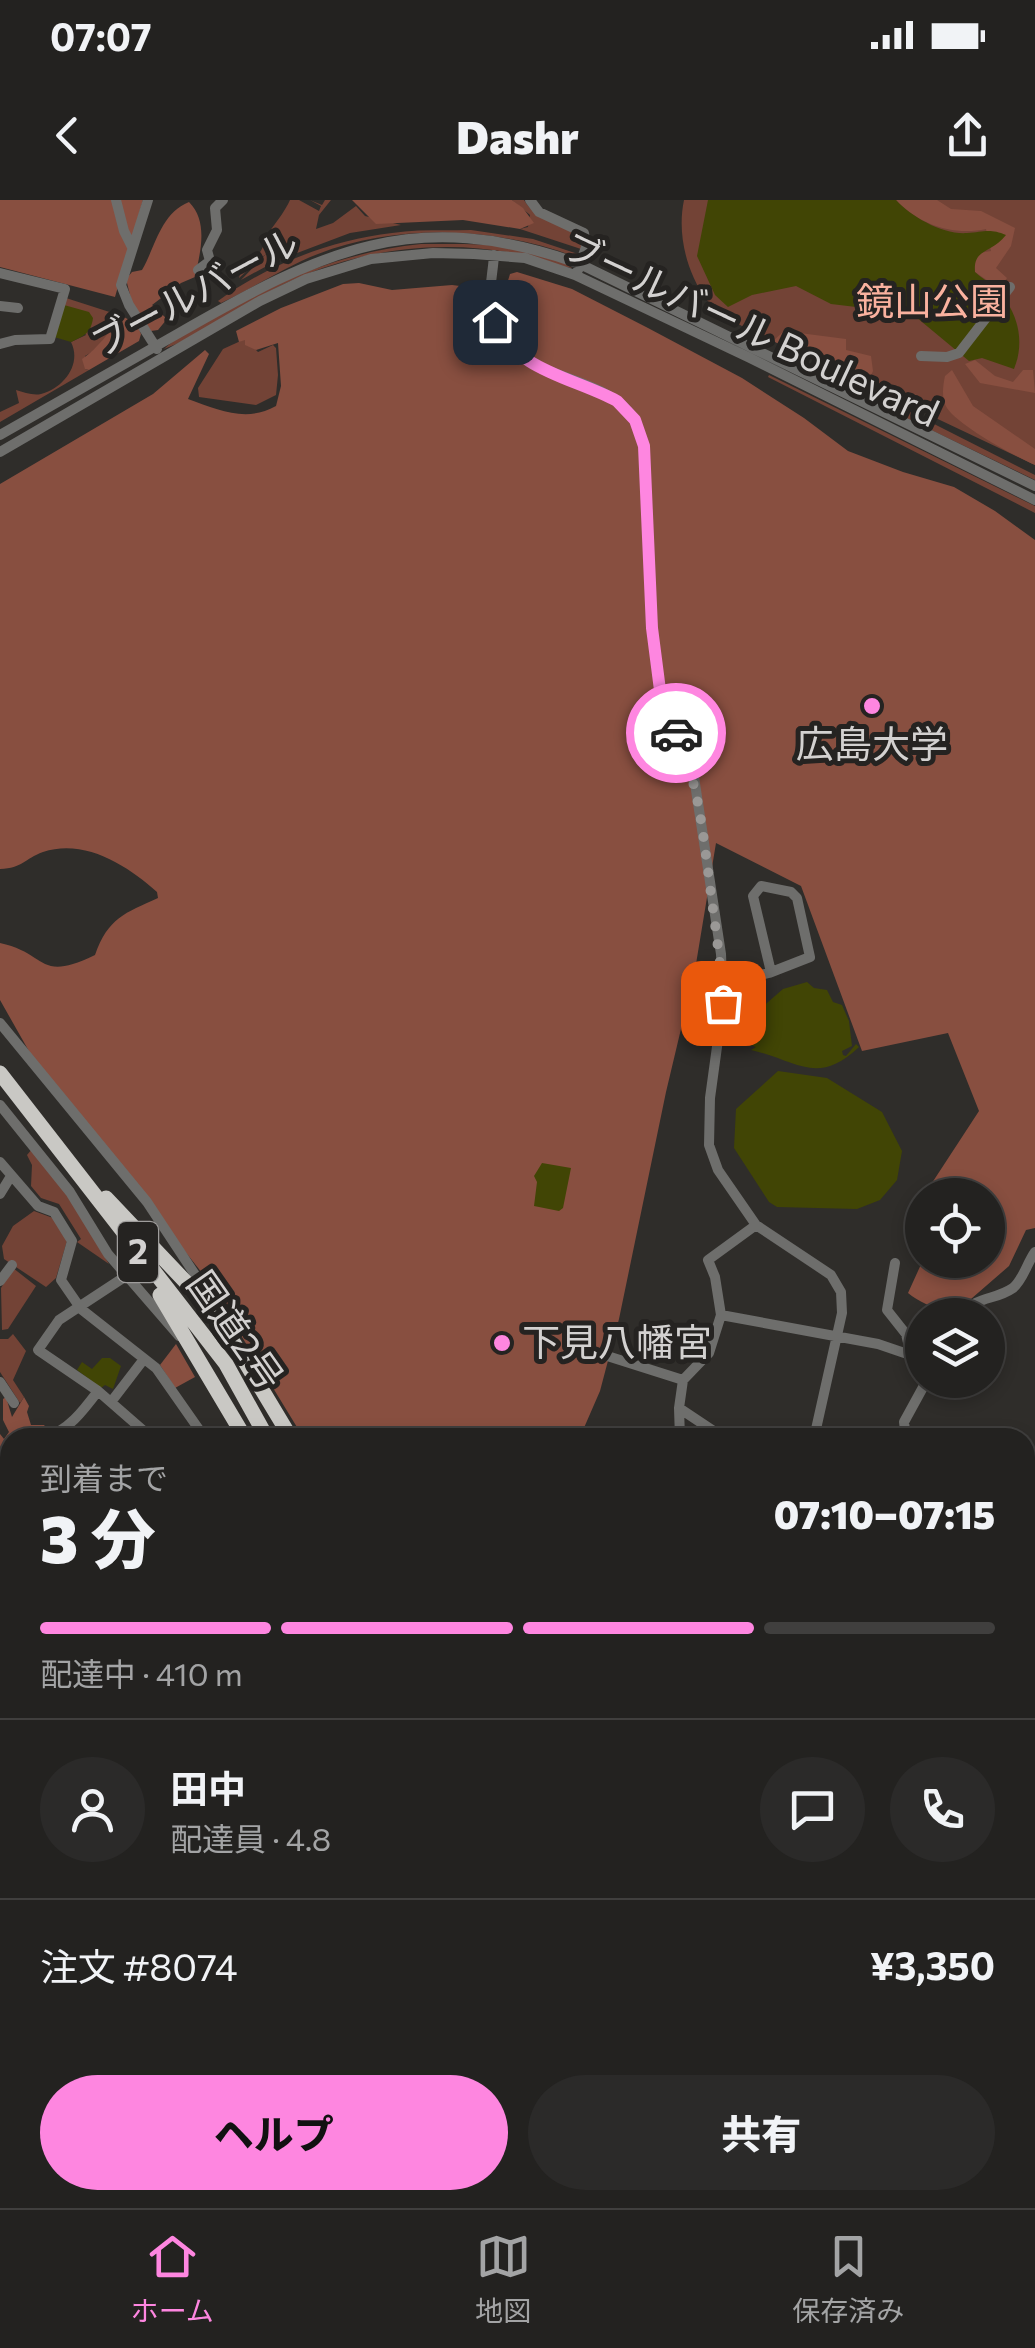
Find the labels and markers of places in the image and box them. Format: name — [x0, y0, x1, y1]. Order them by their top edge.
pin — [453, 280, 538, 365]
marker: 広島大学 — [861, 695, 883, 717]
place label: 広島大学 — [796, 719, 948, 766]
pin — [681, 961, 766, 1046]
place label: 下見八幡宮 — [522, 1317, 712, 1364]
marker: 下見八幡宮 — [491, 1332, 513, 1354]

